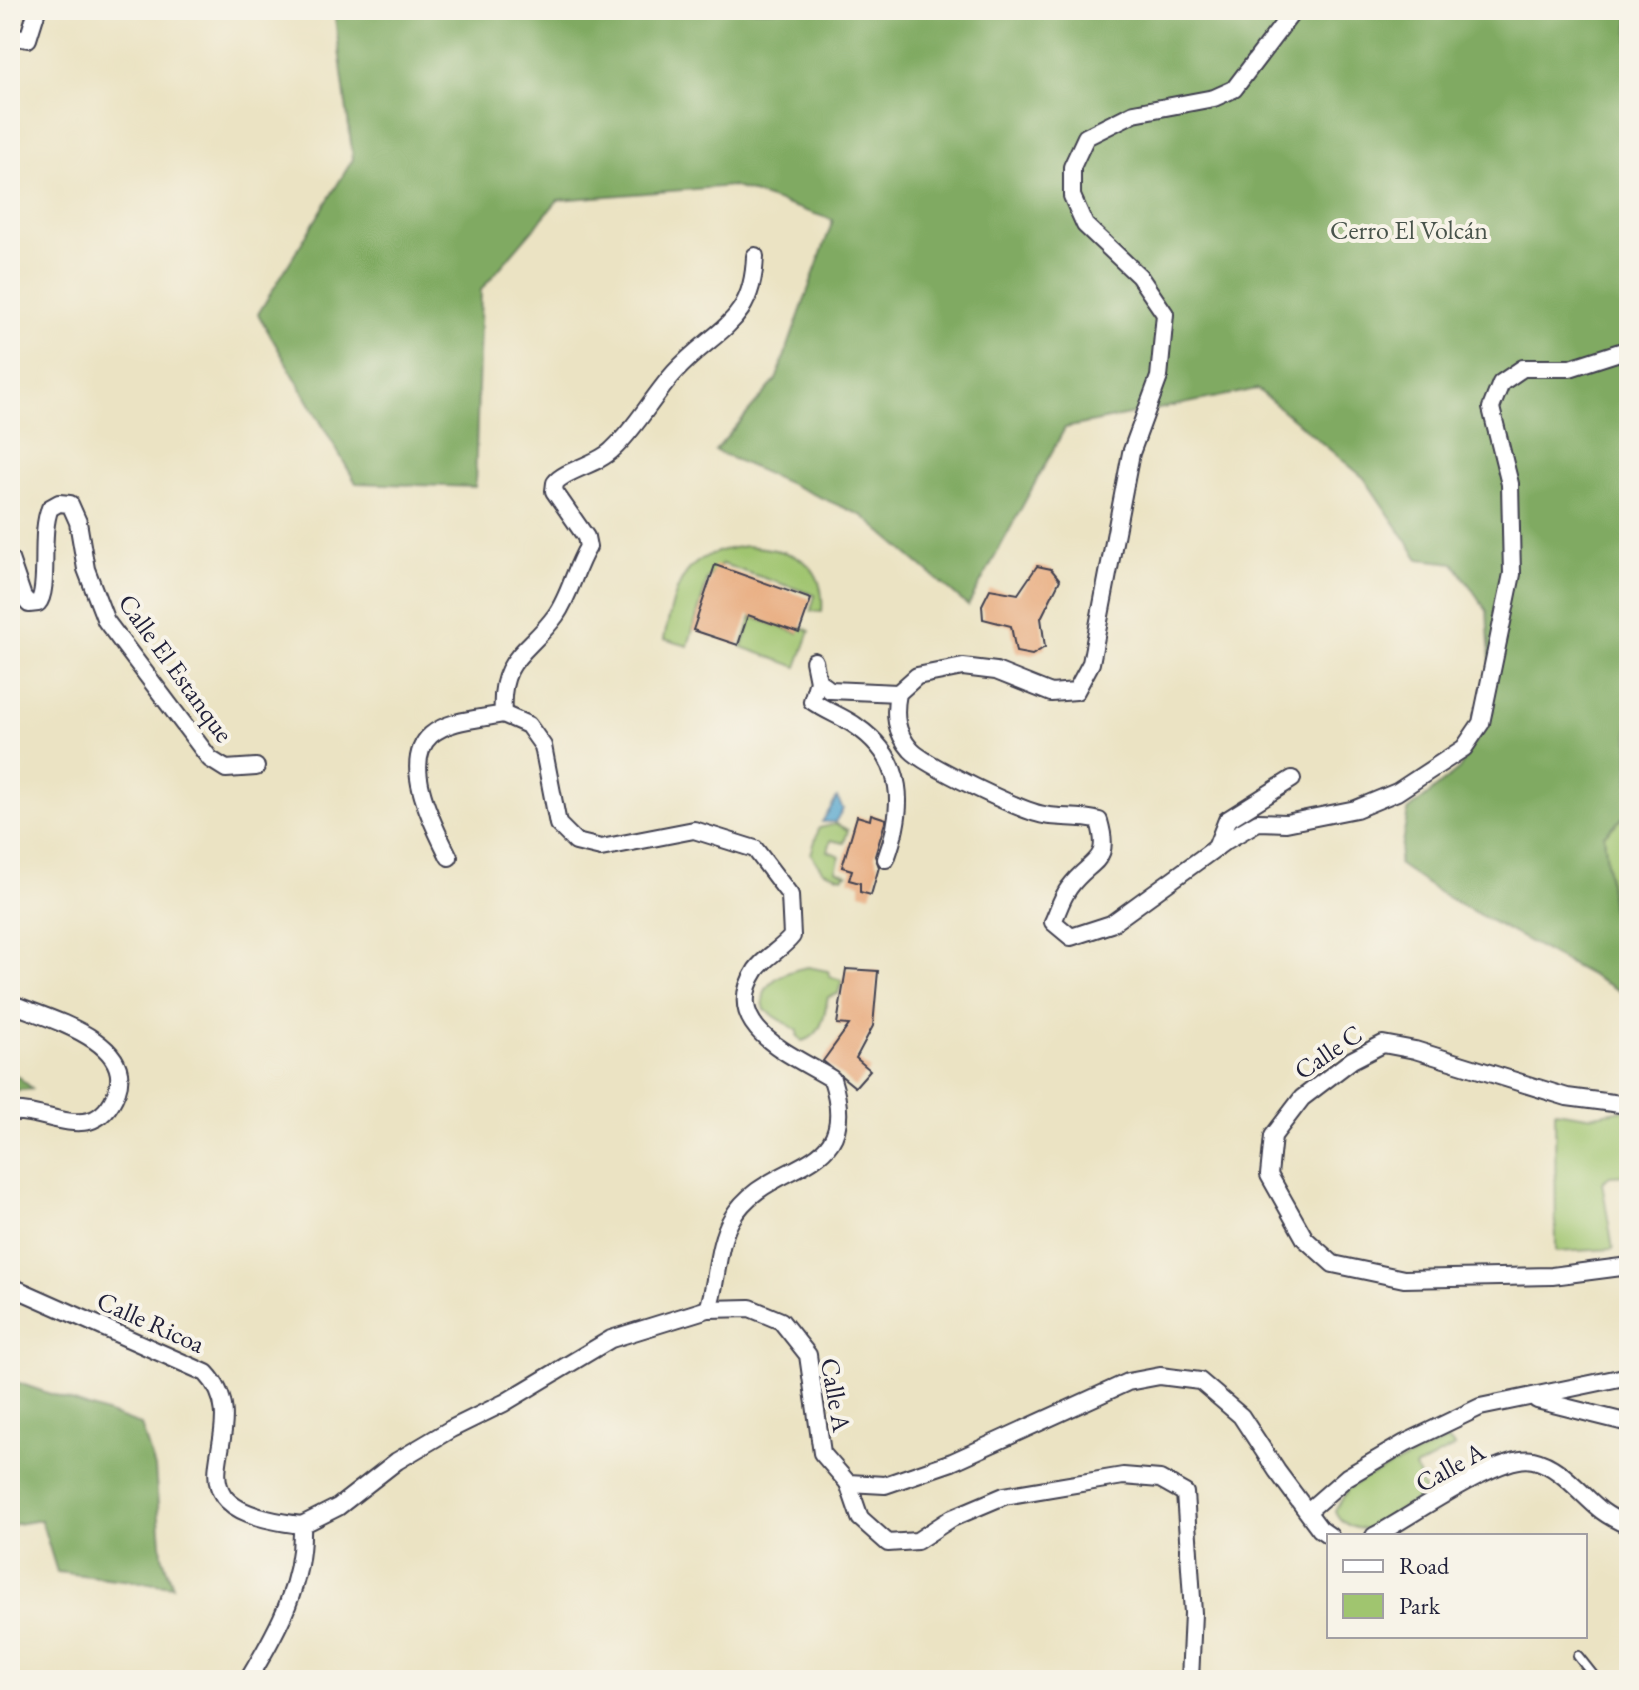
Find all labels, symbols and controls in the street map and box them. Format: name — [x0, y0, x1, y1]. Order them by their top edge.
park label: Cerro El Volcán — [1330, 213, 1488, 247]
street label: Calle El Estanque — [111, 587, 241, 749]
street label: Calle C — [1287, 1017, 1369, 1087]
street label: Calle Ricoa — [92, 1283, 211, 1361]
street label: Calle A — [813, 1355, 859, 1436]
street label: Calle A — [1409, 1434, 1492, 1500]
legend — [1327, 1534, 1587, 1638]
text: Road — [1399, 1550, 1450, 1581]
text: Park — [1399, 1590, 1441, 1621]

